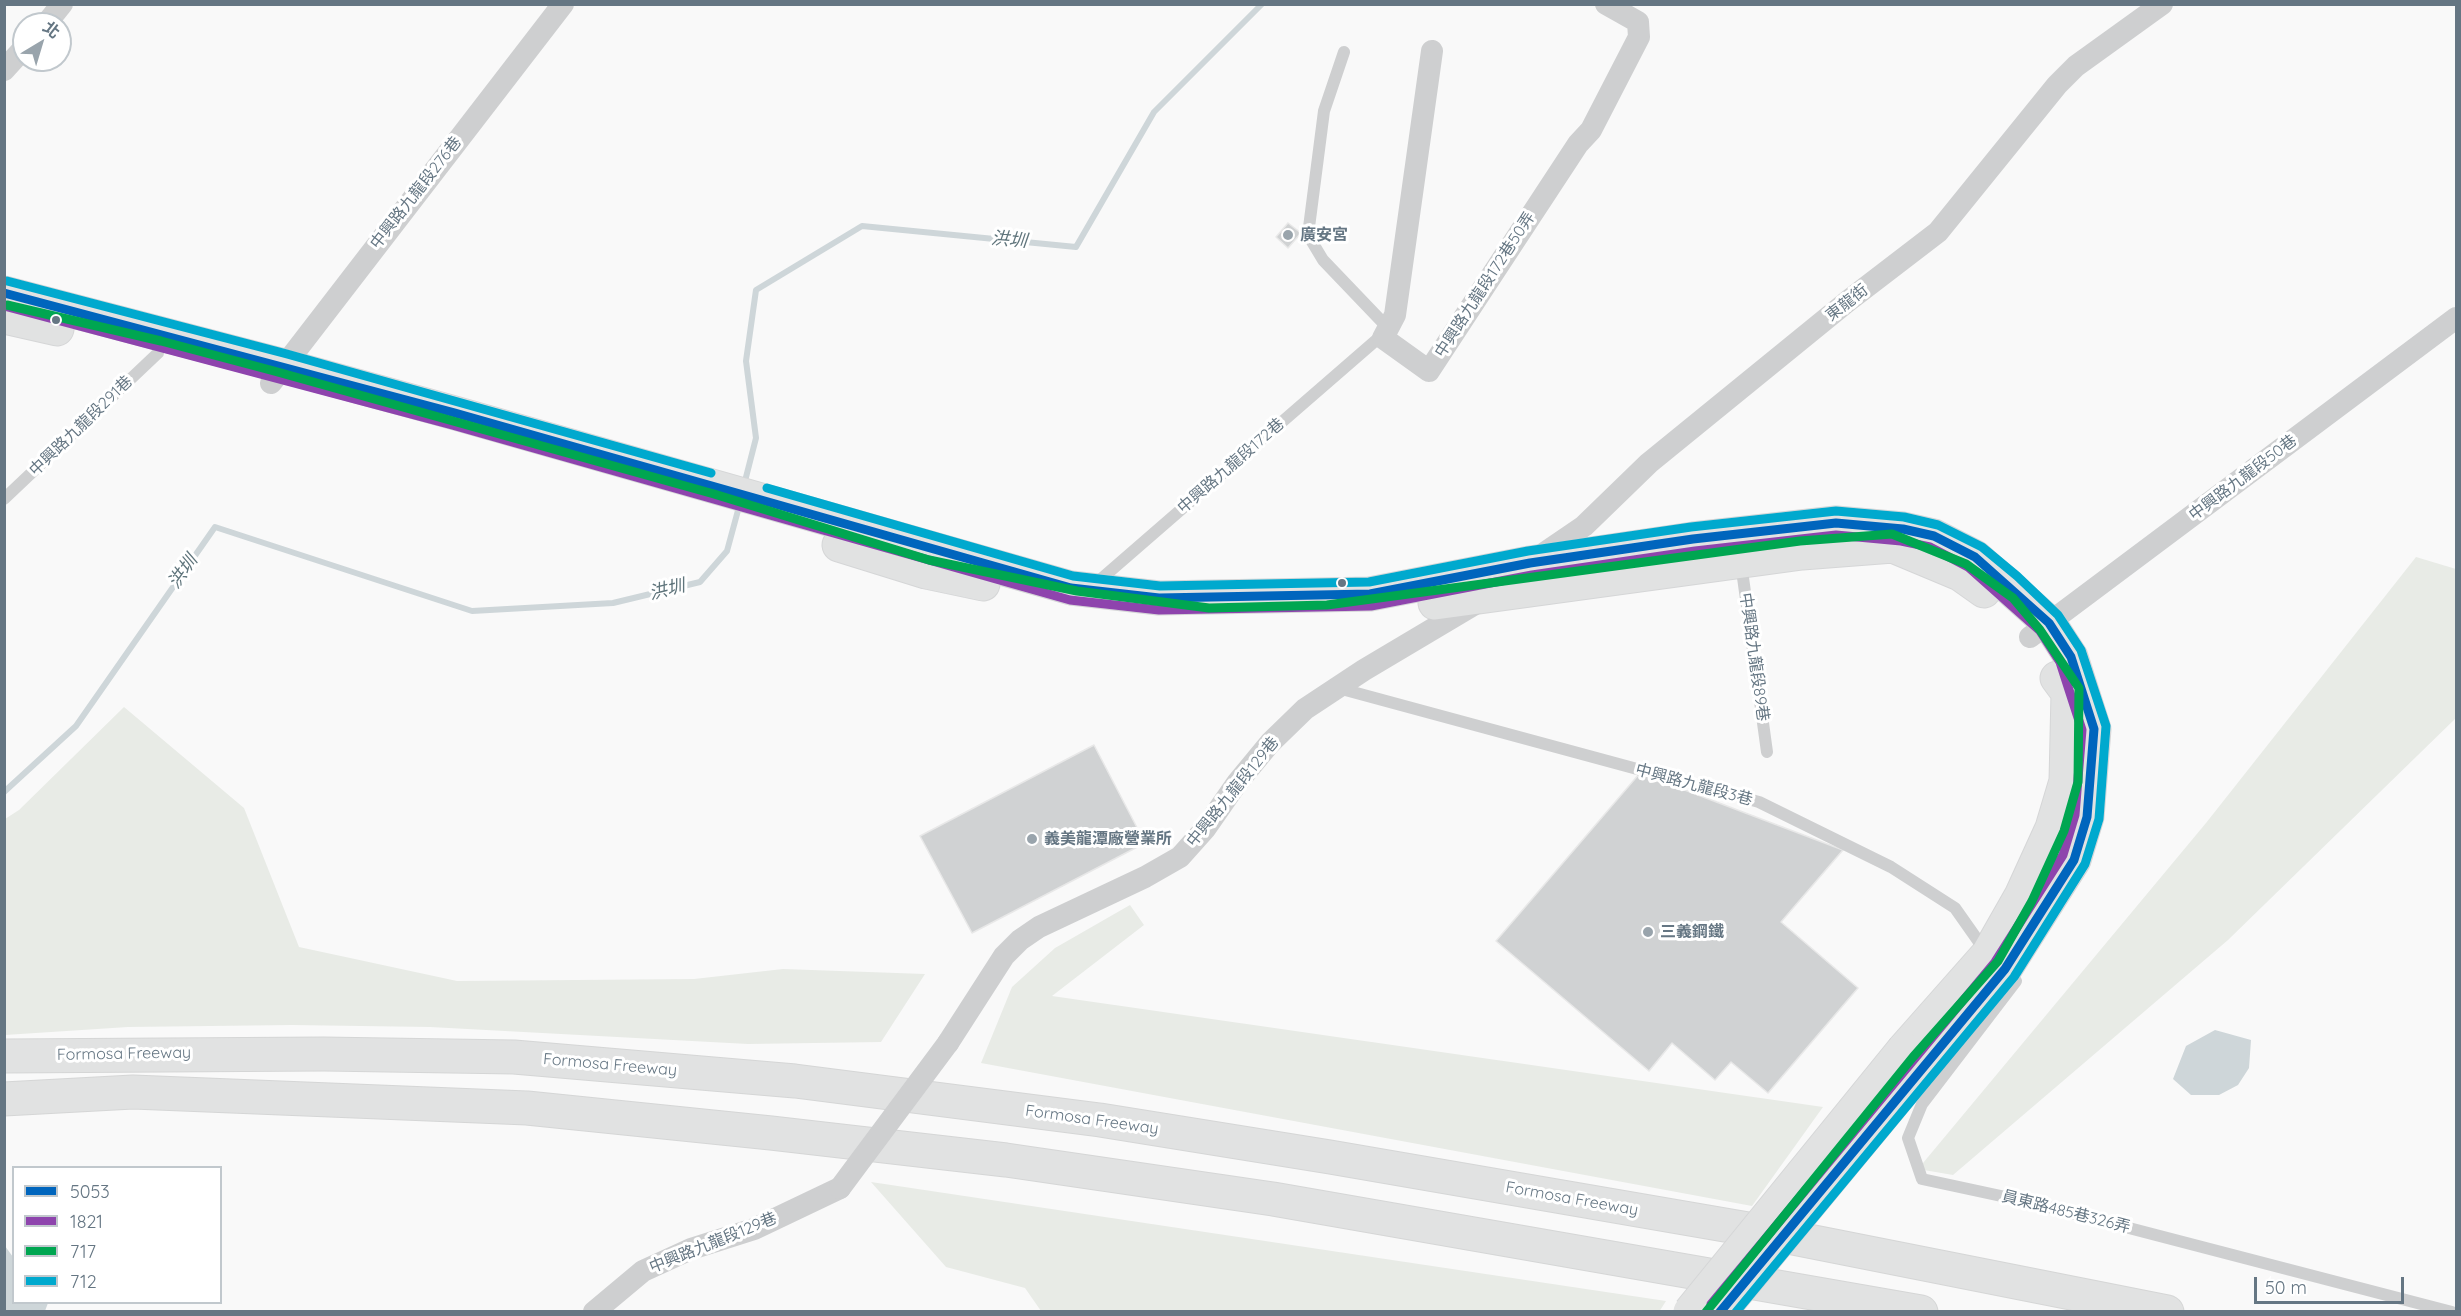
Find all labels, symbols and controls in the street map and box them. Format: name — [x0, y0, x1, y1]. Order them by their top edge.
north arrow — [12, 12, 72, 72]
text: 北 — [39, 17, 64, 42]
street label: 中興路九龍段276巷 — [366, 133, 466, 253]
street label: 中興路九龍段172巷50弄 — [1431, 209, 1539, 361]
place label: 廣安宮 — [1300, 225, 1348, 245]
water label: 洪圳 — [990, 228, 1028, 252]
marker: 廣安宮 — [1281, 228, 1295, 242]
street label: 東龍街 — [1822, 281, 1872, 325]
unlabelled marker — [50, 314, 62, 326]
street label: 中興路九龍段291巷 — [25, 372, 137, 480]
street label: 中興路九龍段172巷 — [1174, 414, 1288, 518]
street label: 中興路九龍段50巷 — [2185, 431, 2301, 525]
water label: 洪圳 — [164, 551, 202, 593]
water label: 洪圳 — [647, 575, 687, 605]
unlabelled marker — [1336, 577, 1348, 589]
street label: 中興路九龍段89巷 — [1735, 592, 1773, 722]
street label: 中興路九龍段129巷 — [1183, 733, 1283, 851]
street label: 中興路九龍段3巷 — [1633, 760, 1755, 810]
place label: 義美龍潭廠營業所 — [1044, 829, 1172, 849]
marker: 義美龍潭廠營業所 — [1025, 832, 1039, 846]
place label: 三義鋼鐵 — [1660, 922, 1724, 942]
marker: 三義鋼鐵 — [1641, 925, 1655, 939]
street label: Formosa Freeway — [57, 1043, 191, 1065]
street label: Formosa Freeway — [542, 1050, 678, 1080]
street label: Formosa Freeway — [1024, 1101, 1160, 1139]
legend — [12, 1166, 222, 1304]
street label: Formosa Freeway — [1504, 1178, 1640, 1220]
text: 5053 — [70, 1180, 110, 1203]
street label: 員東路485巷326弄 — [2000, 1187, 2132, 1237]
street label: 中興路九龍段129巷 — [646, 1209, 780, 1277]
text: 1821 — [70, 1210, 103, 1233]
text: 717 — [70, 1240, 96, 1263]
scale bar — [2257, 1265, 2407, 1303]
text: 712 — [70, 1270, 97, 1293]
text: 50 m — [2265, 1276, 2307, 1299]

